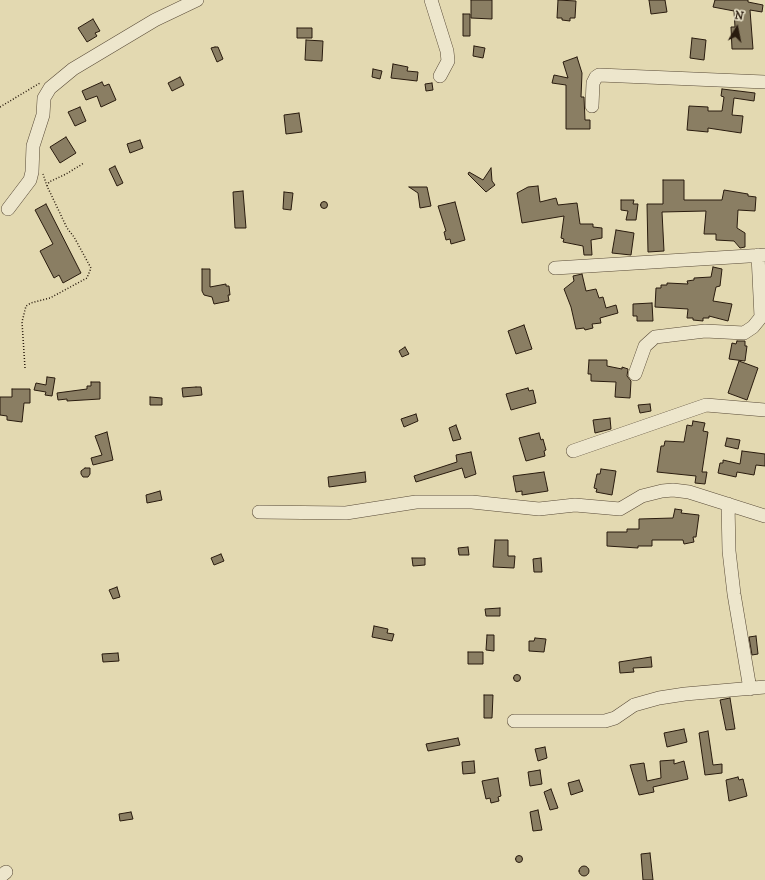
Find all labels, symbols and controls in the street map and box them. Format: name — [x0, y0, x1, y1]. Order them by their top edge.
north arrow — [717, 8, 757, 48]
text: N — [733, 9, 745, 24]

